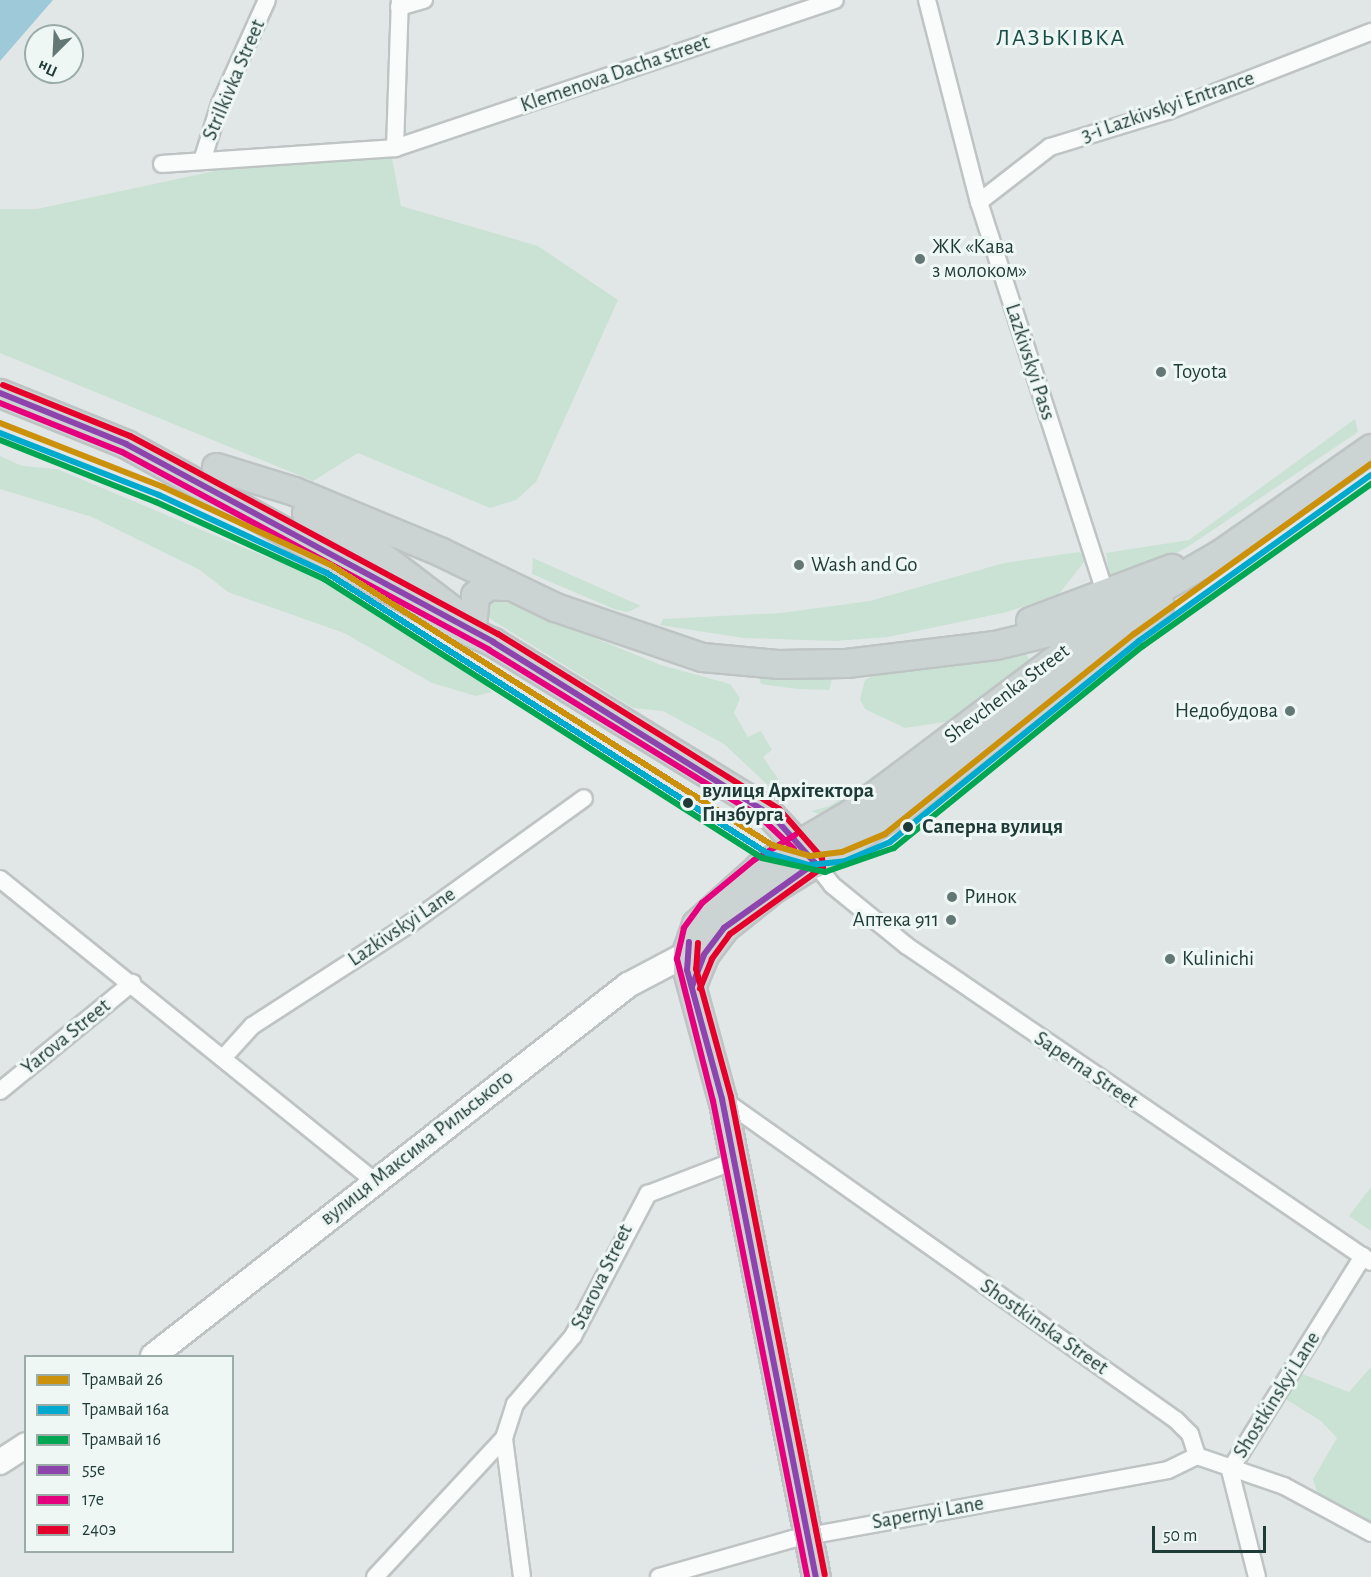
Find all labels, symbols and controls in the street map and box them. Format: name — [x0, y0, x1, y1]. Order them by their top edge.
street label: Strilkivka Street — [197, 16, 271, 144]
north arrow — [24, 24, 84, 84]
district label: ЛАЗЬКІВКА — [996, 25, 1126, 53]
street label: Klemenova Dacha street — [517, 30, 713, 118]
text: Пн — [35, 57, 60, 80]
street label: 3-i Lazkivskyi Entrance — [1078, 66, 1258, 148]
place label: ЖК «Кава з молоком» — [932, 234, 1027, 284]
marker: ЖК «Кава з молоком» — [913, 252, 927, 266]
street label: Lazkivskyi Pass — [999, 301, 1061, 423]
place label: Toyota — [1173, 359, 1227, 385]
marker: Toyota — [1154, 365, 1168, 379]
place label: Wash and Go — [811, 552, 918, 578]
marker: Wash and Go — [792, 558, 806, 572]
street label: Shevchenka Street — [939, 639, 1075, 749]
place label: Недобудова — [1175, 698, 1278, 724]
marker: Недобудова — [1283, 704, 1297, 718]
place label: вулиця Архітектора Гінзбурга — [702, 778, 874, 828]
marker: вулиця Архітектора Гінзбурга — [679, 794, 697, 812]
place label: Саперна вулиця — [922, 814, 1063, 840]
marker: Саперна вулиця — [899, 818, 917, 836]
street label: Lazkivskyi Lane — [343, 882, 461, 972]
place label: Ринок — [964, 884, 1017, 910]
marker: Ринок — [945, 890, 959, 904]
place label: Аптека 911 — [853, 907, 939, 933]
marker: Аптека 911 — [944, 913, 958, 927]
place label: Kulinichi — [1182, 946, 1254, 972]
marker: Kulinichi — [1163, 952, 1177, 966]
street label: Yarova Street — [16, 993, 116, 1081]
street label: Saperna Street — [1029, 1026, 1143, 1114]
street label: вулиця Максима Рильського — [315, 1065, 519, 1231]
street label: Starova Street — [566, 1220, 638, 1334]
street label: Shostkinska Street — [975, 1274, 1113, 1380]
street label: Shostkinskyi Lane — [1228, 1327, 1326, 1463]
legend — [24, 1355, 234, 1553]
text: Трамвай 26 — [82, 1371, 163, 1389]
text: Трамвай 16a — [82, 1401, 169, 1419]
text: Трамвай 16 — [82, 1431, 161, 1449]
text: 55е — [82, 1461, 105, 1479]
text: 17е — [82, 1491, 104, 1509]
street label: Sapernyi Lane — [870, 1491, 986, 1535]
scale bar — [1155, 1514, 1269, 1552]
text: 240э — [82, 1521, 116, 1539]
text: 50 m — [1163, 1527, 1197, 1545]

